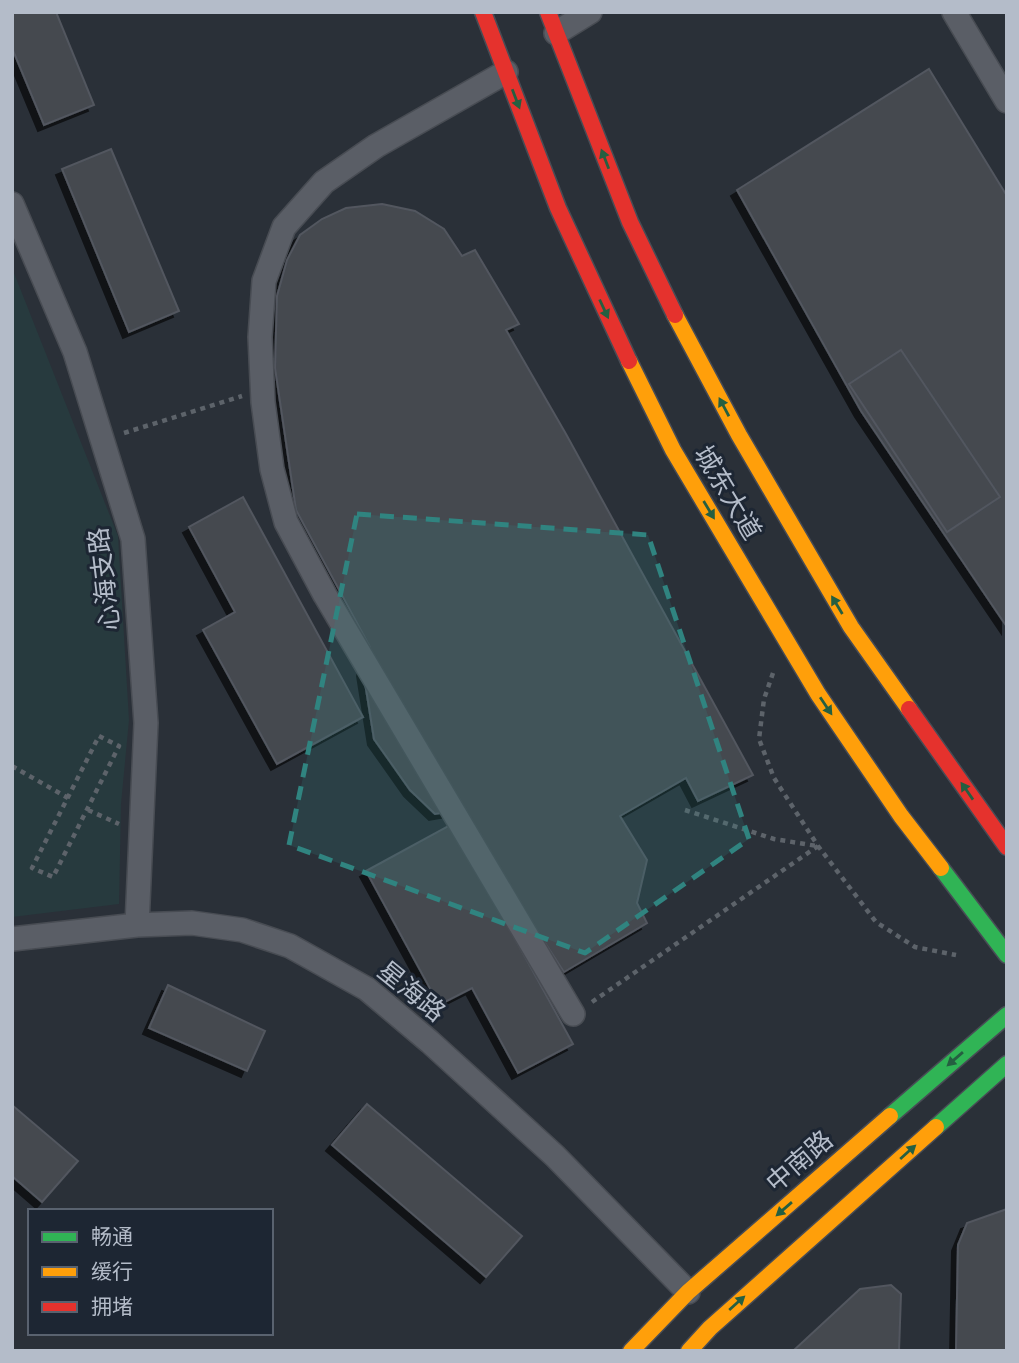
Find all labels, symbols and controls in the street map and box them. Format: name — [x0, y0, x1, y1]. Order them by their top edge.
one-way arrow — [510, 89, 521, 110]
one-way arrow — [600, 148, 611, 169]
one-way arrow — [598, 299, 610, 319]
one-way arrow — [718, 398, 730, 417]
street label: 城东大道 — [689, 441, 767, 544]
one-way arrow — [703, 501, 715, 520]
street label: 心海支路 — [85, 526, 124, 632]
one-way arrow — [831, 595, 843, 614]
one-way arrow — [819, 696, 832, 715]
one-way arrow — [960, 782, 974, 800]
street label: 星海路 — [373, 957, 450, 1027]
one-way arrow — [947, 1051, 964, 1067]
street label: 中南路 — [761, 1126, 838, 1197]
one-way arrow — [899, 1145, 916, 1160]
one-way arrow — [775, 1201, 792, 1216]
legend — [28, 1209, 273, 1335]
text: 畅通 — [91, 1226, 133, 1248]
text: 缓行 — [91, 1261, 133, 1283]
text: 拥堵 — [91, 1296, 133, 1318]
one-way arrow — [729, 1296, 746, 1311]

